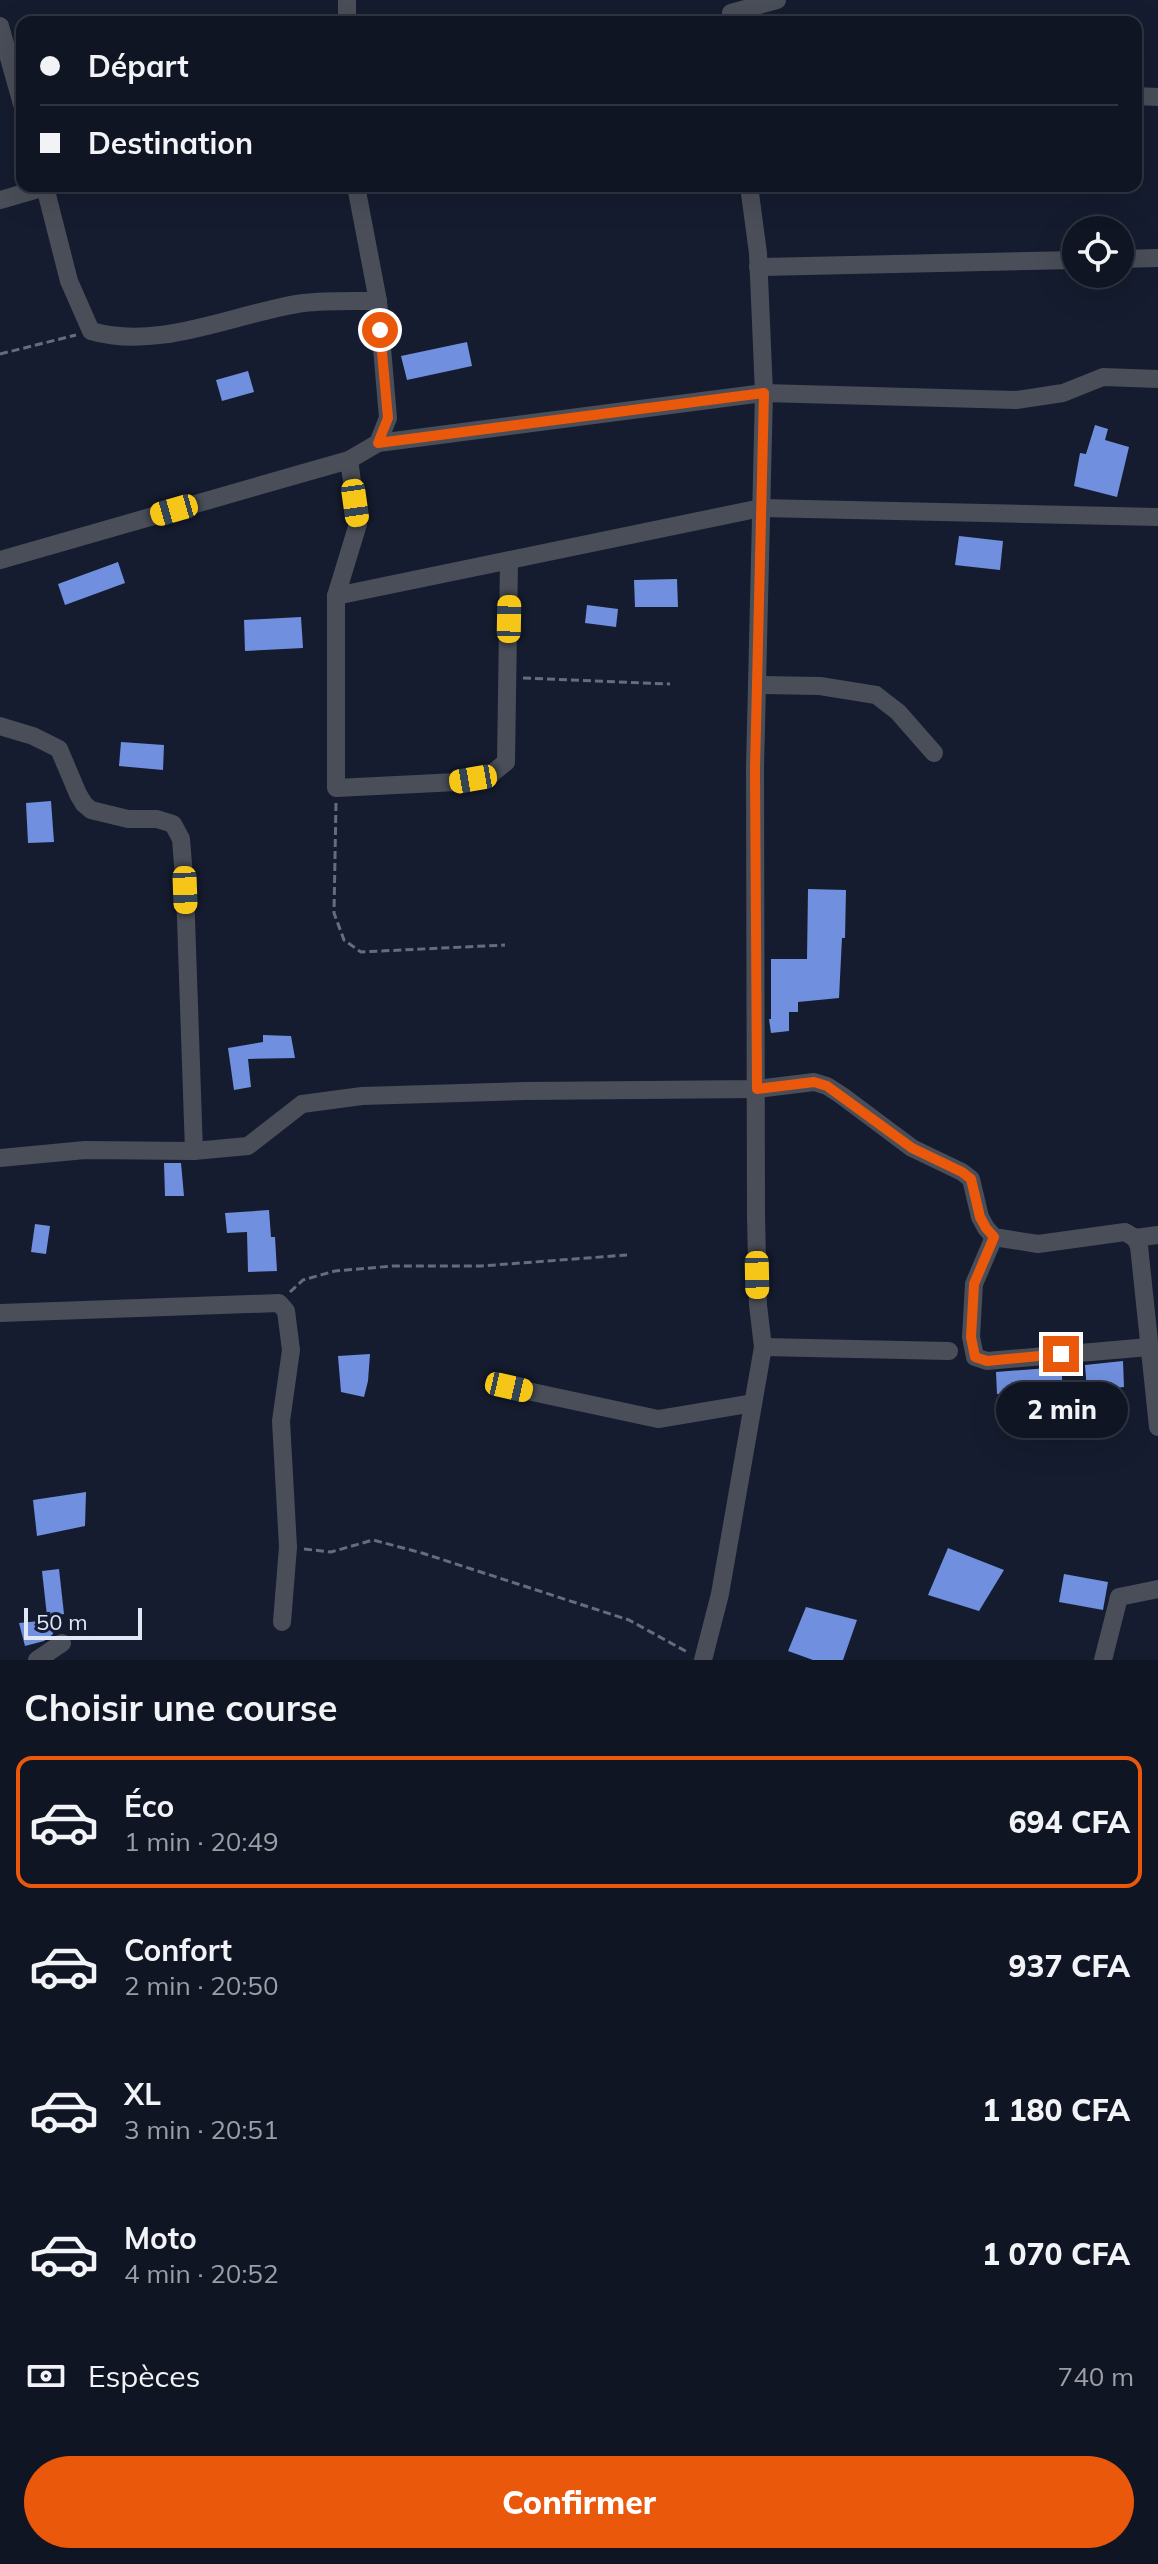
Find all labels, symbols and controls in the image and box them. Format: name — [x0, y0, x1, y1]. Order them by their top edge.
text: Départ — [88, 47, 189, 85]
text: Destination — [88, 124, 253, 162]
map controls — [1062, 216, 1134, 288]
button: locate — [1062, 216, 1134, 288]
route start — [362, 312, 398, 348]
car — [340, 478, 370, 528]
car — [148, 492, 200, 528]
car — [497, 595, 521, 643]
car — [447, 763, 499, 795]
car — [172, 866, 198, 914]
car — [745, 1251, 769, 1299]
route end — [1043, 1336, 1079, 1372]
car — [483, 1370, 535, 1404]
callout: 2 min — [995, 1382, 1127, 1438]
text: 2 min — [1027, 1393, 1097, 1426]
scale bar — [24, 1604, 142, 1640]
text: 50 m — [36, 1608, 87, 1636]
text: Choisir une course — [24, 1685, 338, 1730]
icon: car — [28, 1786, 100, 1858]
text: Éco — [124, 1787, 174, 1825]
text: 694 CFA — [1008, 1803, 1130, 1841]
text: 1 min · 20:49 — [124, 1825, 279, 1858]
icon: car — [28, 1930, 100, 2002]
text: Confort — [124, 1931, 232, 1969]
text: 937 CFA — [1008, 1947, 1130, 1985]
text: 2 min · 20:50 — [124, 1969, 279, 2002]
icon: car — [28, 2074, 100, 2146]
text: XL — [124, 2075, 161, 2113]
text: 1 180 CFA — [982, 2091, 1130, 2129]
text: 3 min · 20:51 — [124, 2113, 279, 2146]
icon: car — [28, 2218, 100, 2290]
text: Moto — [124, 2219, 197, 2257]
text: 1 070 CFA — [982, 2235, 1130, 2273]
text: 4 min · 20:52 — [124, 2257, 279, 2290]
icon: cash — [24, 2354, 68, 2398]
text: Espèces — [88, 2357, 200, 2395]
text: 740 m — [1058, 2360, 1134, 2393]
button: Confirmer — [24, 2456, 1134, 2548]

